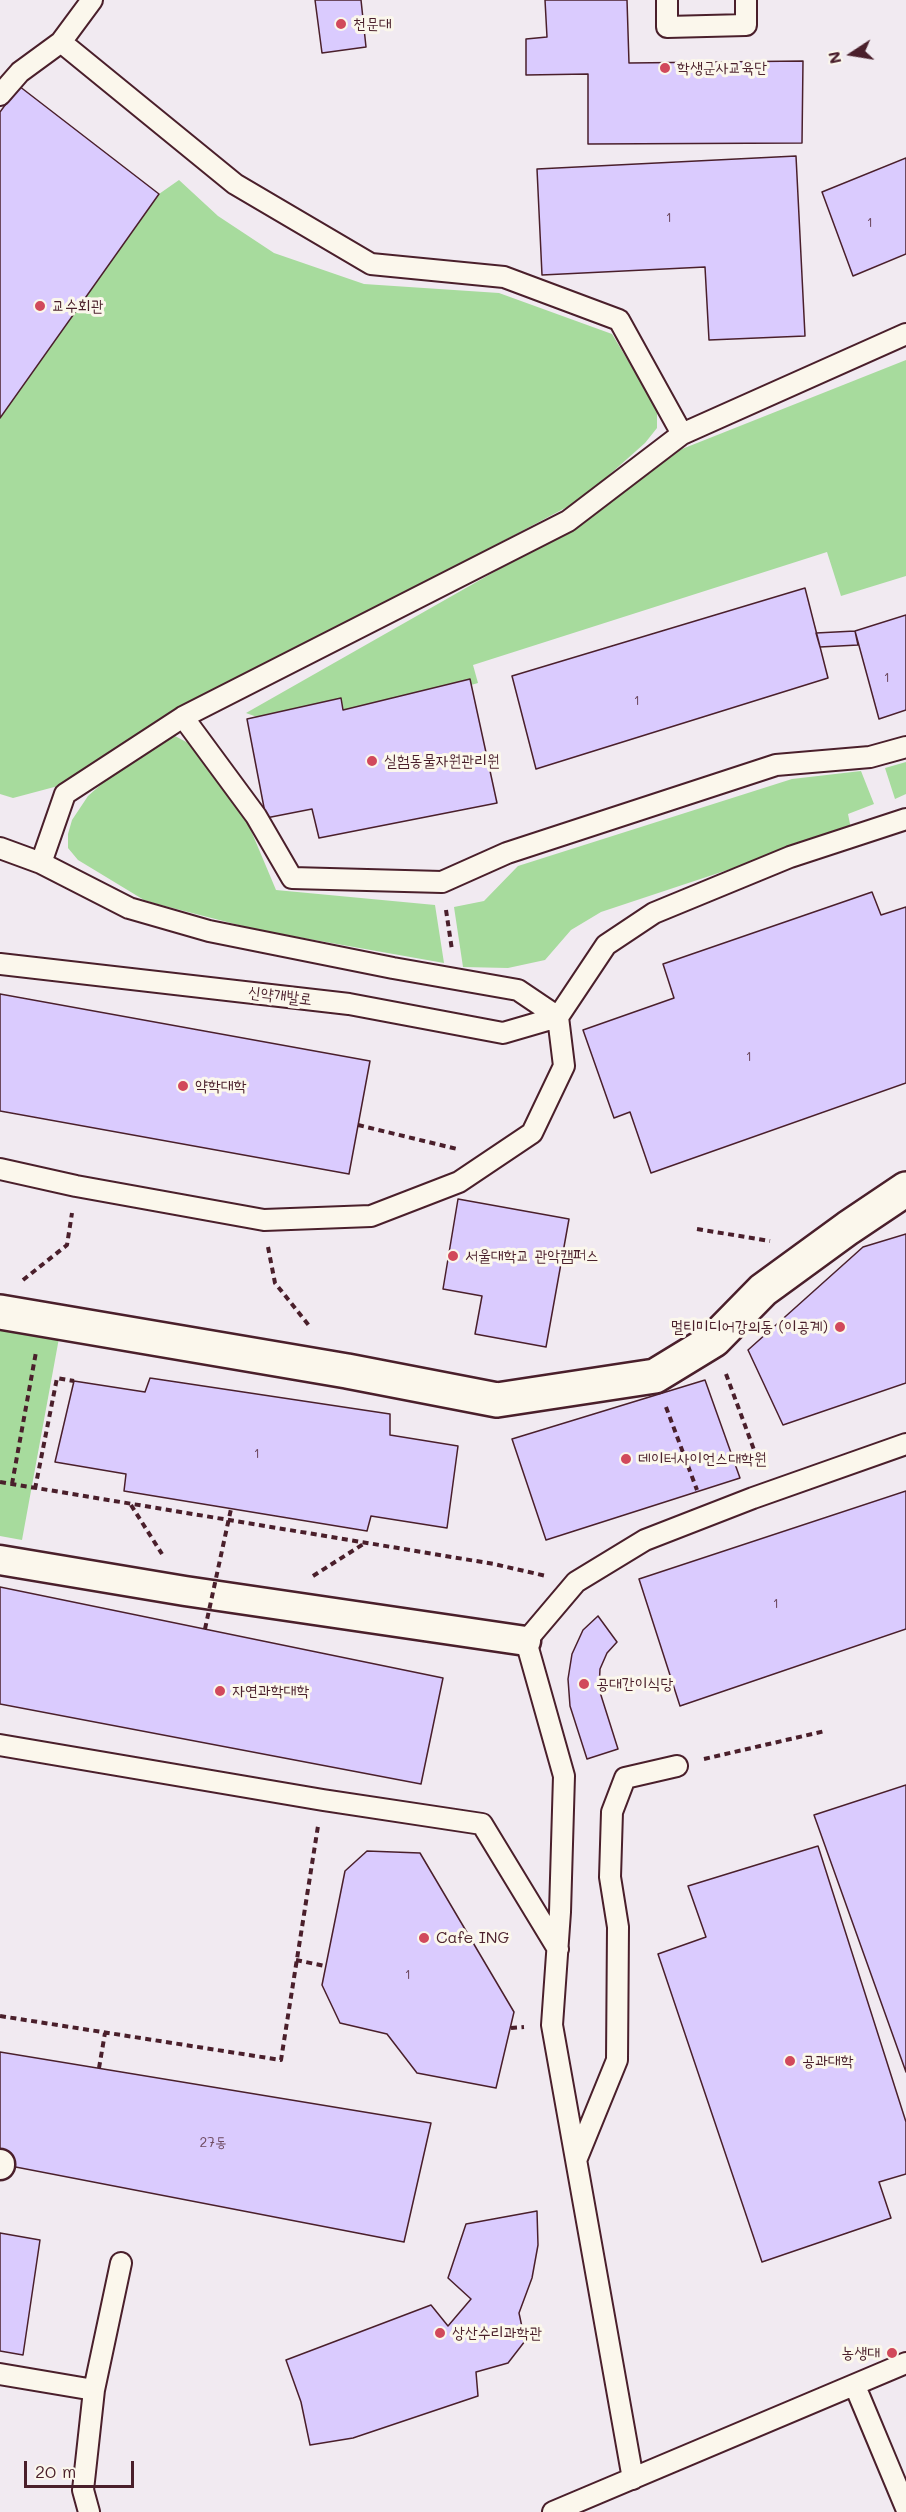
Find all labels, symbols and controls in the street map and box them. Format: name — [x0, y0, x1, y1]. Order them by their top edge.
place label: 천문대 — [353, 14, 392, 34]
marker: 천문대 — [334, 17, 348, 31]
north arrow — [822, 24, 882, 84]
text: N — [822, 50, 845, 66]
place label: 학생군사교육단 — [677, 58, 767, 78]
marker: 학생군사교육단 — [658, 61, 672, 75]
house number: 1 — [666, 210, 672, 226]
house number: 1 — [867, 215, 873, 231]
place label: 교수회관 — [52, 296, 104, 316]
marker: 교수회관 — [33, 299, 47, 313]
house number: 1 — [884, 670, 890, 686]
house number: 1 — [634, 693, 640, 709]
place label: 실험동물자원관리원 — [384, 751, 500, 771]
marker: 실험동물자원관리원 — [365, 754, 379, 768]
street label: 신약개발로 — [247, 983, 313, 1009]
house number: 1 — [746, 1049, 752, 1065]
place label: 약학대학 — [195, 1076, 246, 1096]
marker: 약학대학 — [176, 1079, 190, 1093]
place label: 서울대학교 관악캠퍼스 — [465, 1246, 599, 1266]
marker: 서울대학교 관악캠퍼스 — [446, 1249, 460, 1263]
place label: 멀티미디어강의동 (이공계) — [670, 1317, 828, 1337]
marker: 멀티미디어강의동 (이공계) — [833, 1320, 847, 1334]
house number: 1 — [254, 1446, 260, 1462]
place label: 데이터사이언스대학원 — [638, 1449, 767, 1469]
marker: 데이터사이언스대학원 — [619, 1452, 633, 1466]
house number: 1 — [773, 1596, 779, 1612]
place label: 공대간이식당 — [596, 1674, 673, 1694]
marker: 공대간이식당 — [577, 1677, 591, 1691]
place label: 자연과학대학 — [232, 1681, 309, 1701]
marker: 자연과학대학 — [213, 1684, 227, 1698]
place label: Cafe ING — [436, 1928, 509, 1948]
marker: Cafe ING — [417, 1931, 431, 1945]
house number: 1 — [405, 1967, 411, 1983]
place label: 공과대학 — [802, 2051, 854, 2071]
marker: 공과대학 — [783, 2054, 797, 2068]
house number: 27동 — [200, 2135, 226, 2151]
place label: 상산수리과학관 — [452, 2323, 542, 2343]
marker: 상산수리과학관 — [433, 2326, 447, 2340]
place label: 농생대 — [841, 2343, 880, 2363]
marker: 농생대 — [885, 2346, 899, 2360]
scale bar — [27, 2449, 136, 2487]
text: 20 m — [35, 2459, 76, 2483]

